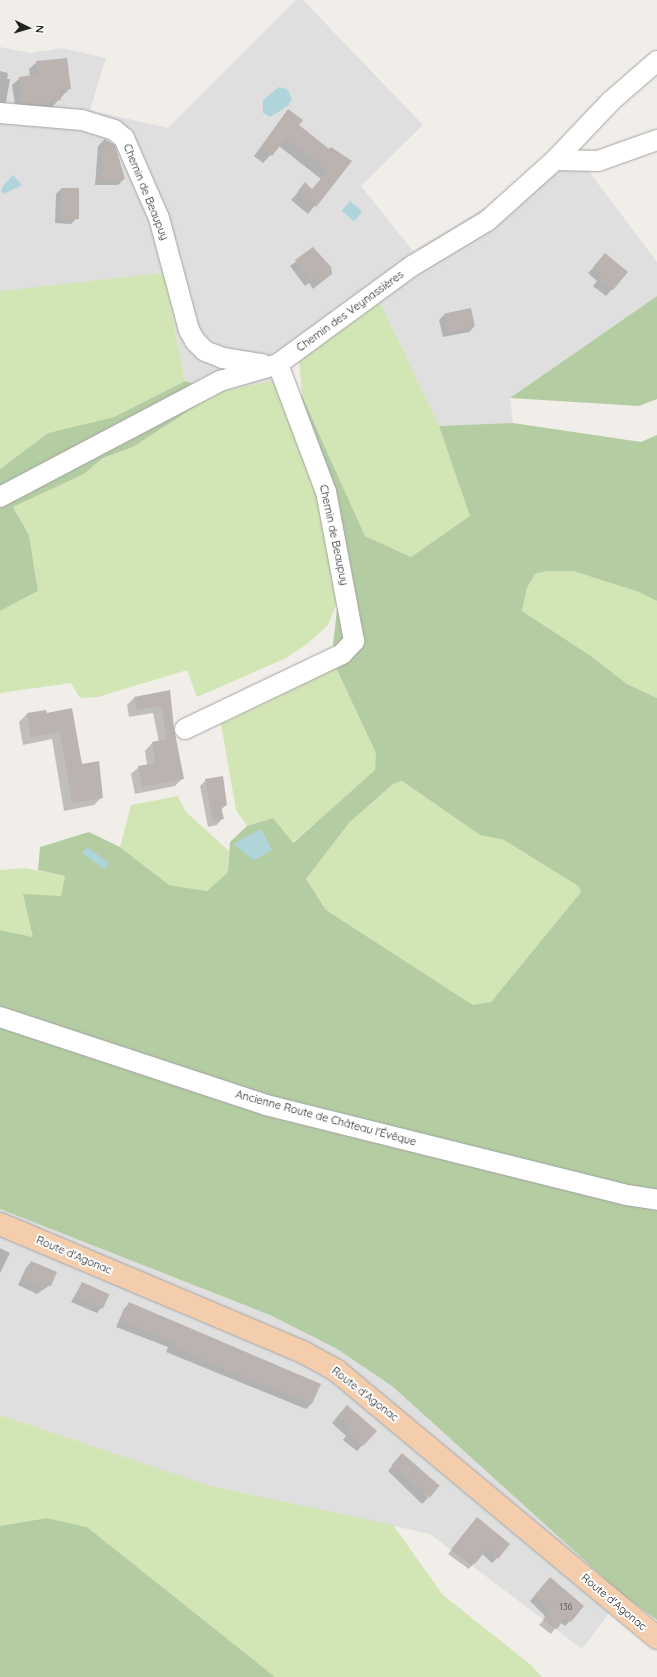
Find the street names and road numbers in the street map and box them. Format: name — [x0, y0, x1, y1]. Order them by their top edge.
street label: Chemin de Beaupuy — [121, 142, 171, 242]
street label: Chemin des Veynassières — [294, 268, 406, 354]
street label: Chemin de Beaupuy — [317, 483, 351, 587]
street label: Ancienne Route de Château l'Évêque — [234, 1087, 418, 1149]
street label: Route d'Agonac — [34, 1233, 114, 1277]
street label: Route d'Agonac — [329, 1364, 401, 1424]
street label: Route d'Agonac — [579, 1571, 649, 1633]

